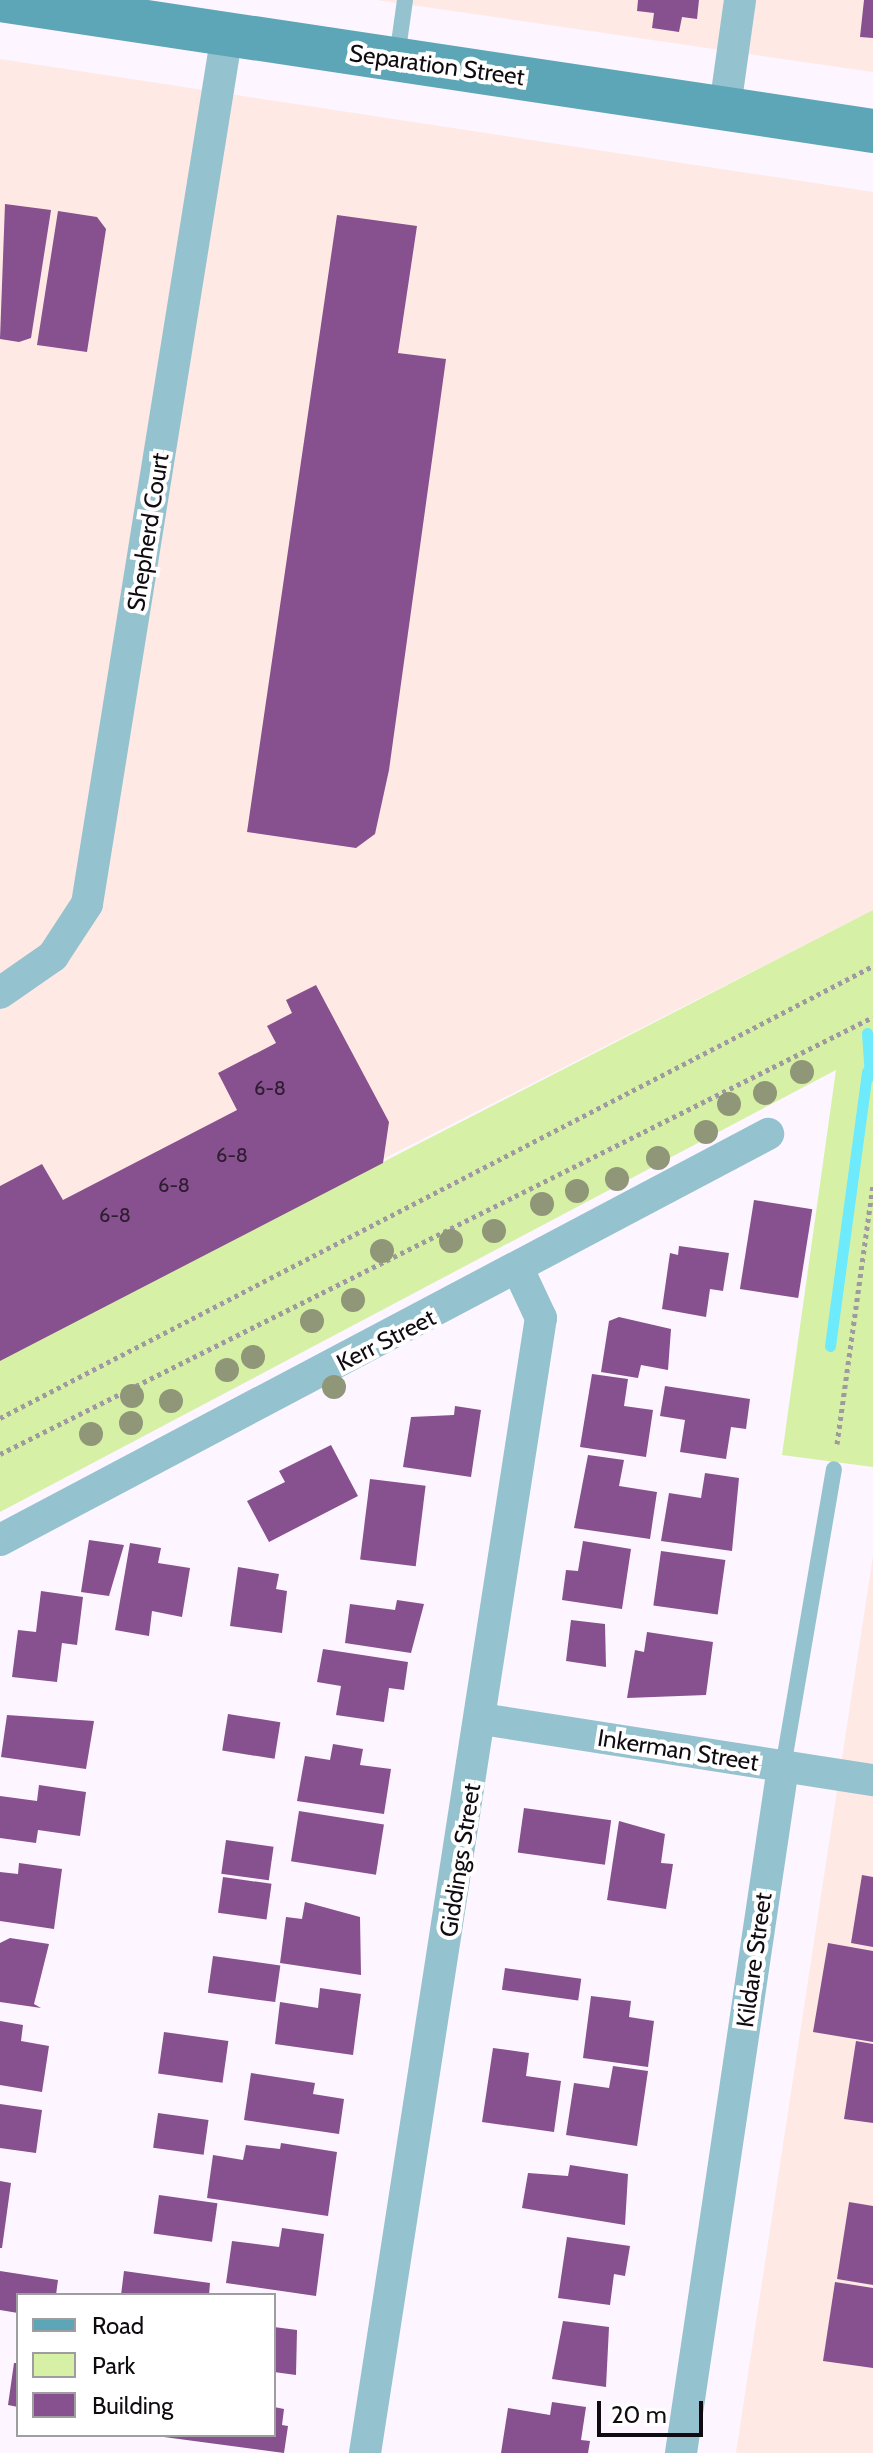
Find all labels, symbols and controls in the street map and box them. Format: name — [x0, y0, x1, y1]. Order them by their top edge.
street label: Separation Street — [347, 38, 527, 92]
street label: Shepherd Court — [121, 451, 175, 613]
house number: 6-8 — [254, 1076, 286, 1100]
house number: 6-8 — [216, 1143, 248, 1167]
house number: 6-8 — [158, 1173, 190, 1197]
house number: 6-8 — [99, 1203, 131, 1227]
street label: Kerr Street — [332, 1303, 440, 1377]
street label: Inkerman Street — [596, 1723, 760, 1777]
street label: Giddings Street — [434, 1781, 486, 1939]
street label: Kildare Street — [730, 1891, 778, 2029]
legend — [16, 2293, 276, 2437]
text: Road — [92, 2311, 144, 2340]
text: Park — [92, 2351, 135, 2380]
scale bar — [601, 2385, 707, 2435]
text: Building — [92, 2391, 173, 2420]
text: 20 m — [611, 2400, 667, 2429]

